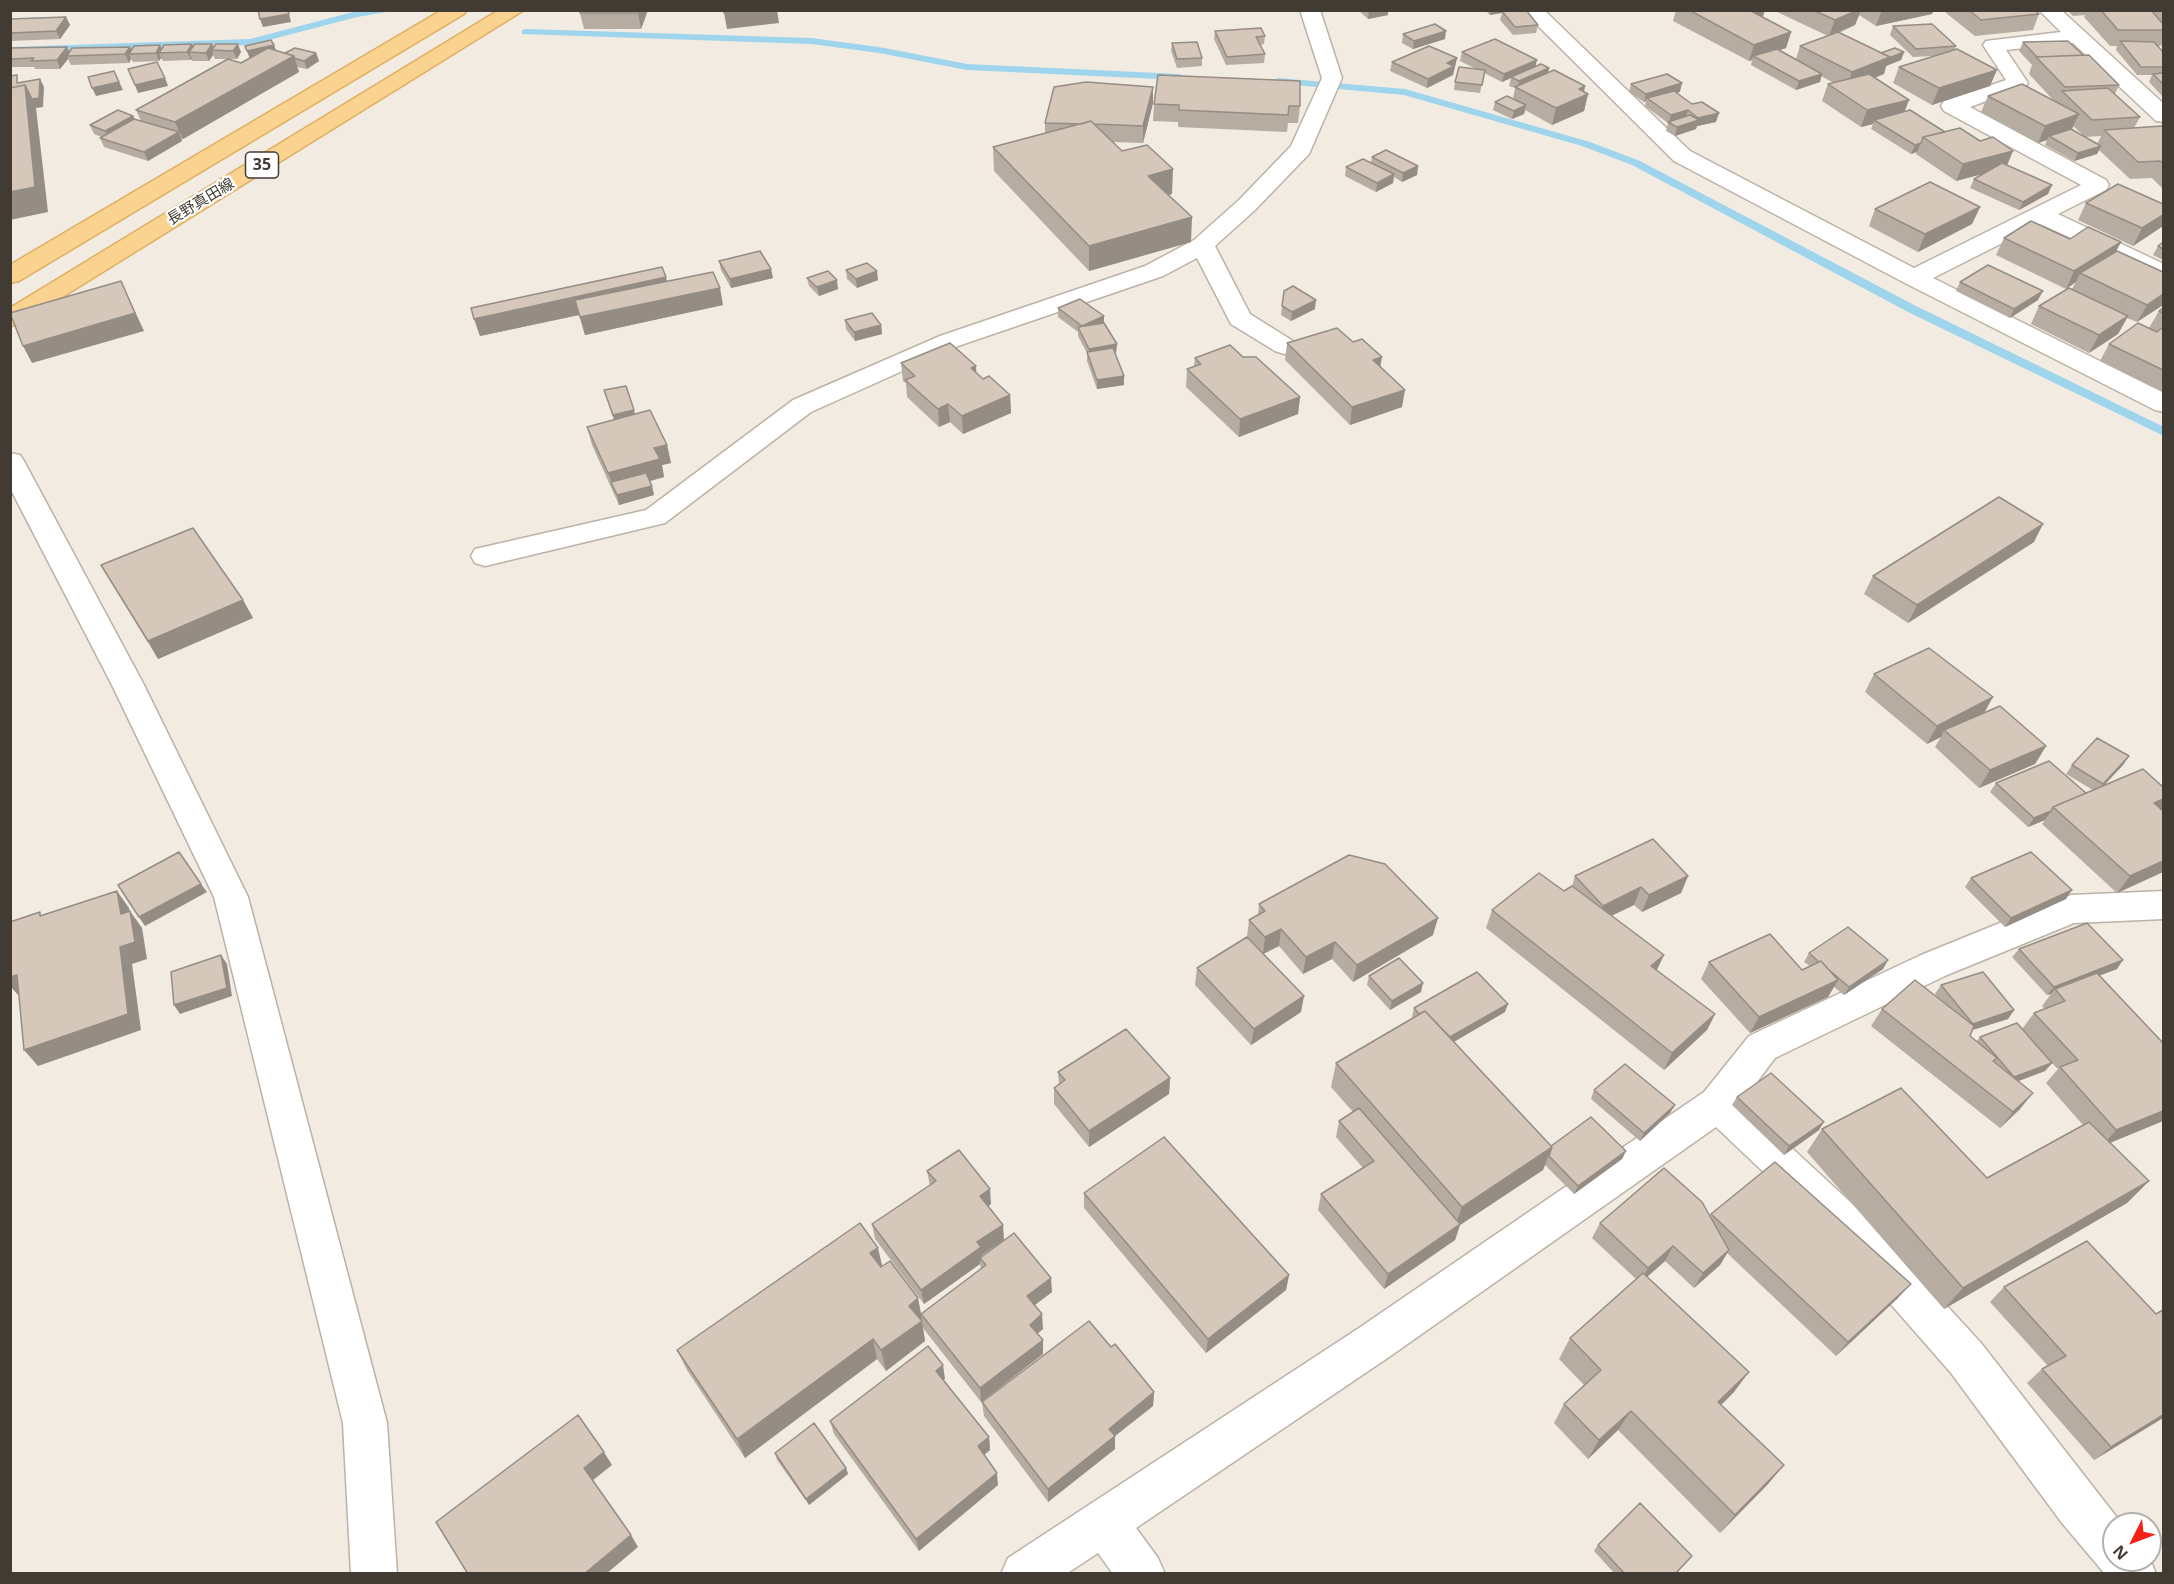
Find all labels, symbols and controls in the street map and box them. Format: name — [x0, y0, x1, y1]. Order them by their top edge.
road number: 35 — [246, 152, 278, 178]
street label: 長野真田線 — [164, 175, 238, 229]
north arrow — [2102, 1512, 2162, 1572]
text: N — [2108, 1541, 2133, 1565]

